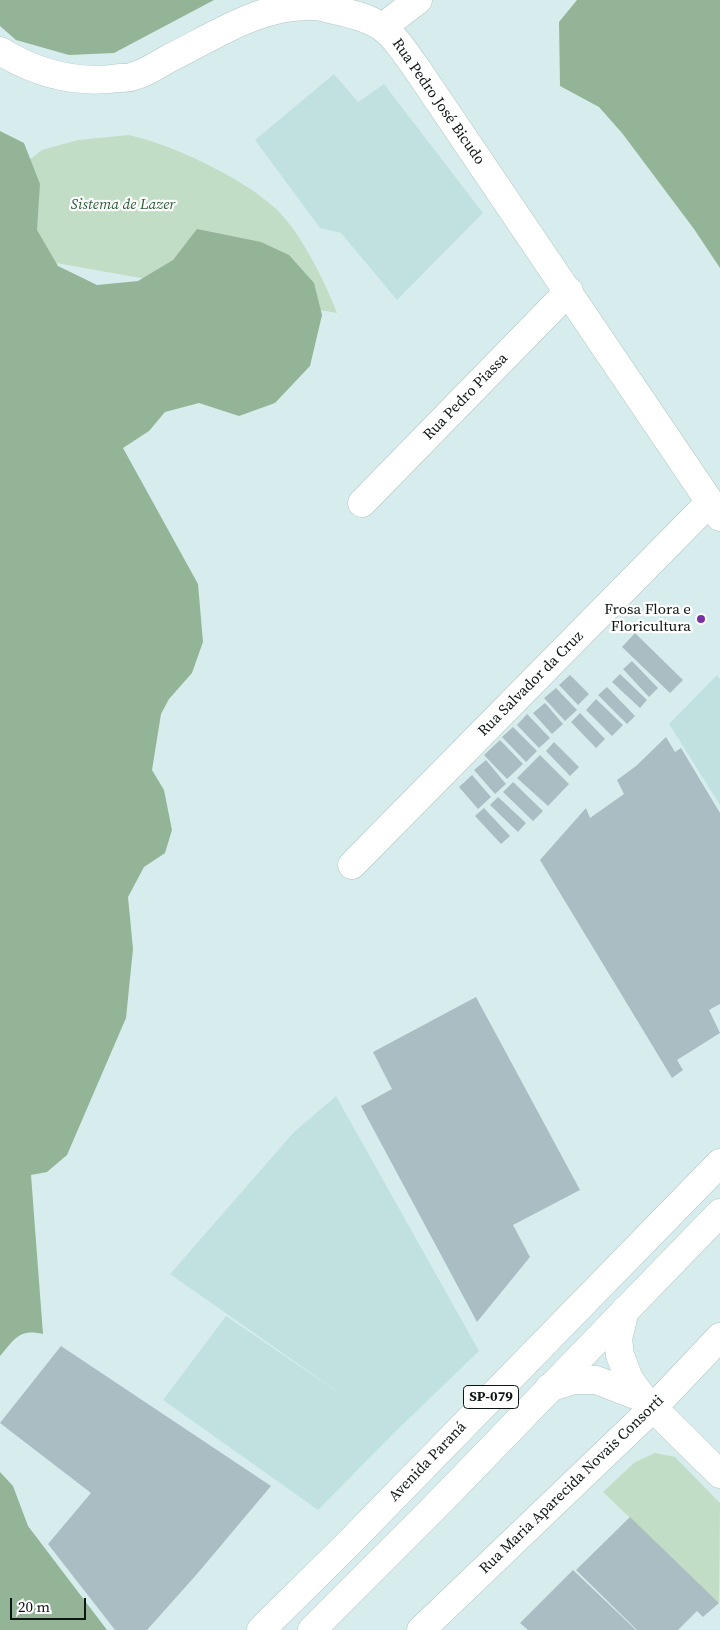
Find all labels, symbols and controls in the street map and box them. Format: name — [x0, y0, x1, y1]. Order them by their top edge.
street label: Rua Pedro José Bicudo — [388, 35, 488, 169]
park label: Sistema de Lazer — [71, 196, 175, 214]
street label: Rua Pedro Piassa — [420, 350, 512, 444]
place label: Frosa Flora e Floricultura — [604, 601, 691, 636]
marker: Frosa Flora e Floricultura — [695, 613, 707, 625]
street label: Rua Salvador da Cruz — [475, 628, 587, 740]
road number: SP-079 — [464, 1385, 518, 1408]
street label: Rua Maria Aparecida Novais Consorti — [476, 1392, 668, 1578]
street label: Avenida Paraná — [385, 1418, 471, 1506]
scale bar — [12, 1588, 89, 1620]
text: 20 m — [18, 1596, 50, 1617]

